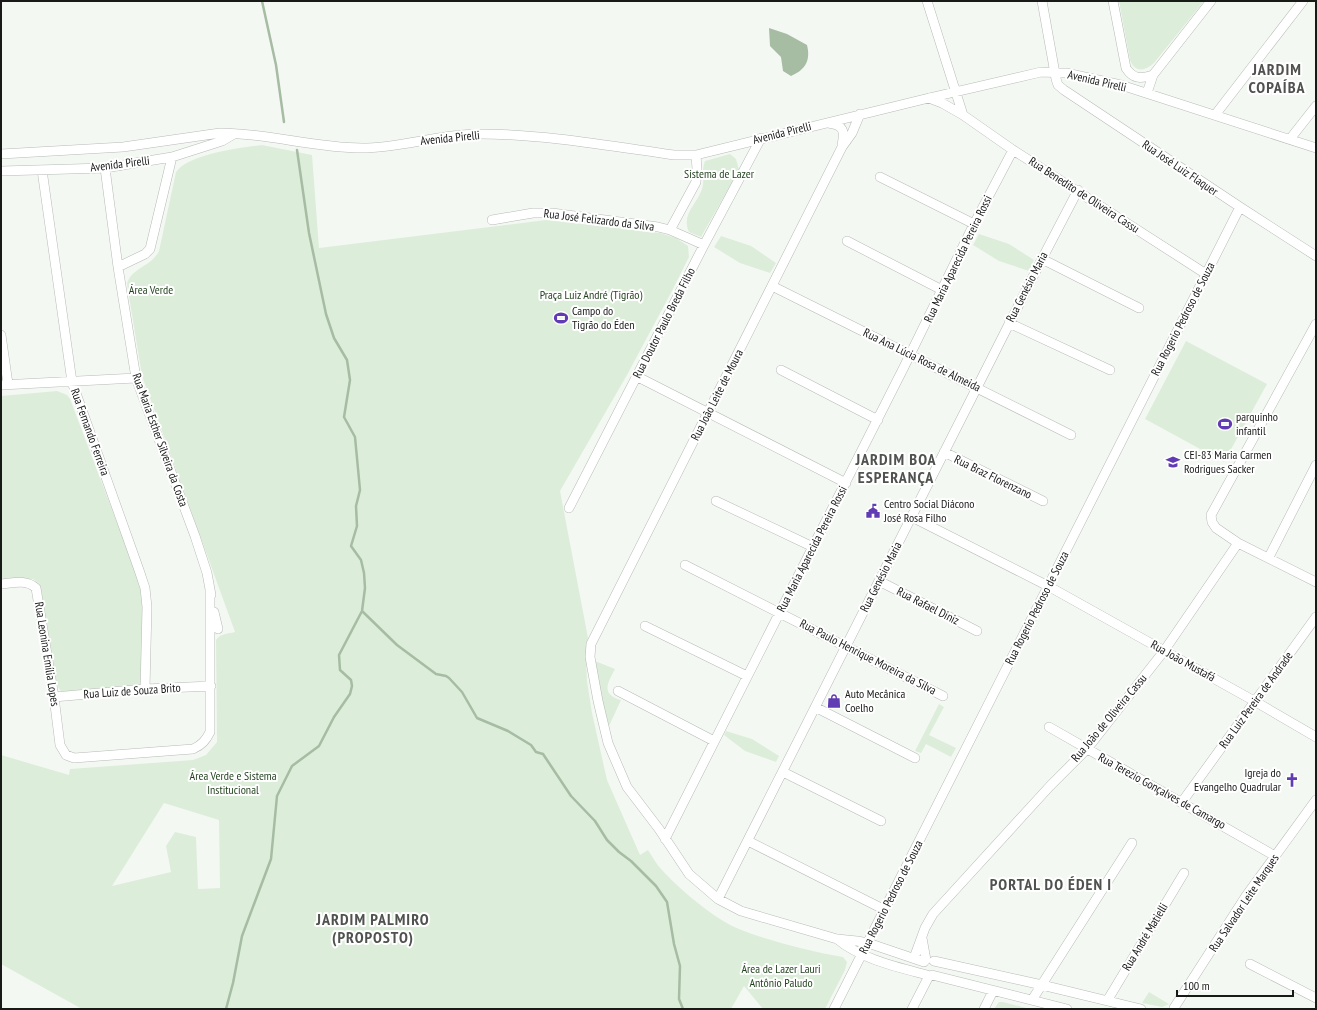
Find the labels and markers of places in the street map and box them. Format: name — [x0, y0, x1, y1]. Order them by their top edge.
place label: Campo do Tigrão do Éden — [572, 303, 634, 332]
sports icon: Campo do Tigrão do Éden — [553, 310, 569, 326]
place label: parquinho infantil — [1236, 409, 1278, 438]
sports icon: parquinho infantil — [1217, 416, 1233, 432]
place label: CEI-83 Maria Carmen Rodrigues Sacker — [1184, 447, 1271, 476]
school or university icon: CEI-83 Maria Carmen Rodrigues Sacker — [1165, 454, 1181, 470]
place label: Centro Social Diácono José Rosa Filho — [883, 496, 974, 525]
public building icon: Centro Social Diácono José Rosa Filho — [865, 503, 881, 519]
place label: Auto Mecânica Coelho — [845, 686, 906, 715]
shop icon: Auto Mecânica Coelho — [826, 693, 842, 709]
place label: Igreja do Evangelho Quadrular — [1194, 765, 1282, 794]
church icon: Igreja do Evangelho Quadrular — [1284, 772, 1300, 788]

